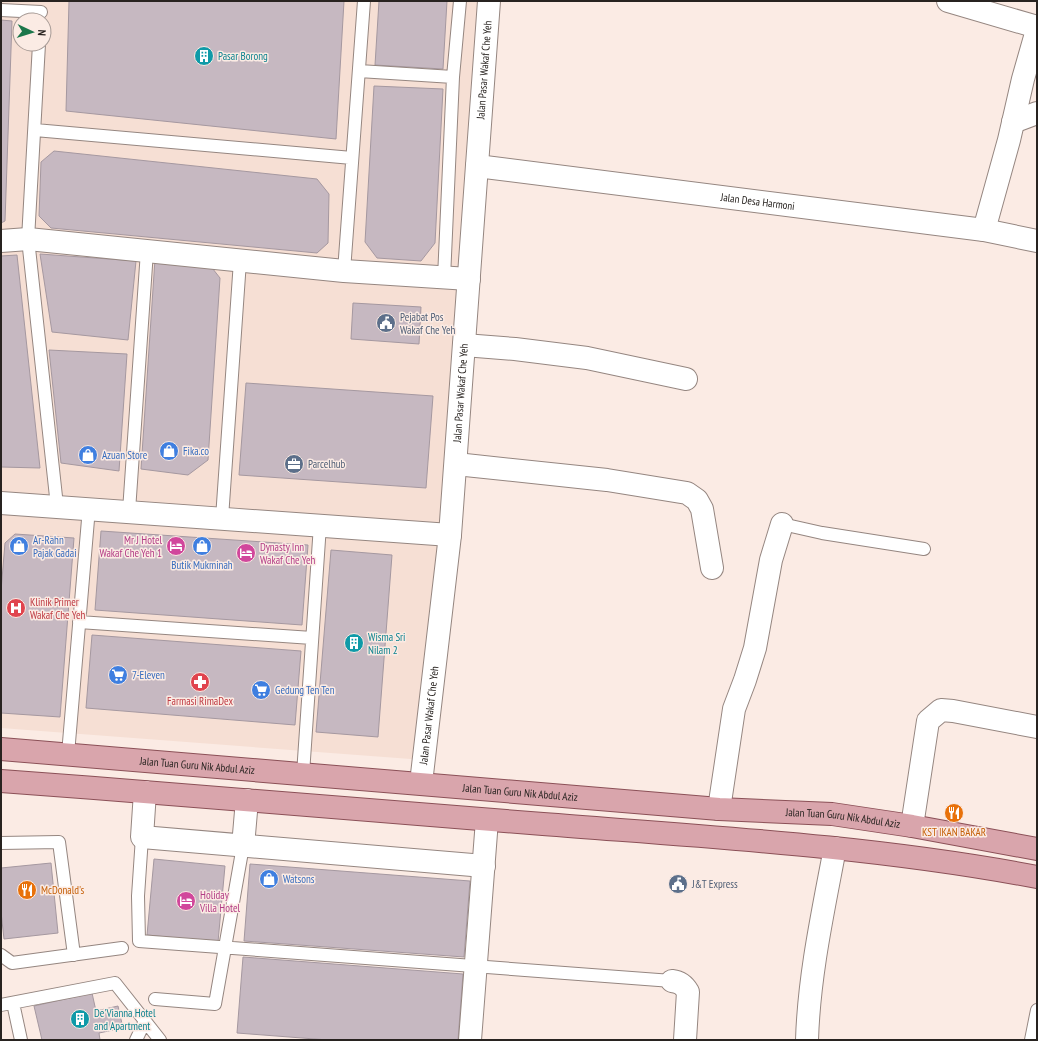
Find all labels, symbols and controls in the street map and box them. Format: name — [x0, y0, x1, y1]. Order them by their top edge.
north arrow — [12, 12, 52, 52]
street label: Jalan Pasar Wakaf Che Yeh — [473, 20, 495, 121]
text: N — [35, 29, 49, 36]
building icon: Pasar Borong — [193, 45, 215, 67]
place label: Pasar Borong — [218, 49, 268, 63]
street label: Jalan Desa Harmoni — [719, 190, 796, 213]
place label: Pejabat Pos Wakaf Che Yeh — [400, 310, 455, 337]
public building icon: Pejabat Pos Wakaf Che Yeh — [375, 312, 397, 334]
street label: Jalan Pasar Wakaf Che Yeh — [450, 343, 471, 444]
shop icon: Fika.co — [158, 440, 180, 462]
shop icon: Azuan Store — [77, 444, 99, 466]
place label: Fika.co — [183, 444, 209, 458]
place label: Azuan Store — [102, 448, 148, 462]
office icon: Parcelhub — [283, 453, 305, 475]
place label: Parcelhub — [308, 457, 346, 471]
place label: Ar-Rahn Pajak Gadai — [33, 533, 77, 560]
place label: Mr J Hotel Wakaf Che Yeh 1 — [99, 533, 162, 560]
shop icon: Ar-Rahn Pajak Gadai — [8, 535, 30, 557]
hotel icon: Mr J Hotel Wakaf Che Yeh 1 — [165, 535, 187, 557]
shop icon: Butik Mukminah — [191, 535, 213, 557]
place label: Dynasty Inn Wakaf Che Yeh — [260, 540, 315, 567]
hotel icon: Dynasty Inn Wakaf Che Yeh — [235, 542, 257, 564]
place label: Butik Mukminah — [171, 558, 233, 572]
place label: Klinik Primer Wakaf Che Yeh — [30, 595, 85, 622]
hospital icon: Klinik Primer Wakaf Che Yeh — [5, 597, 27, 619]
place label: Wisma Sri Nilam 2 — [368, 630, 406, 657]
building icon: Wisma Sri Nilam 2 — [343, 632, 365, 654]
supermarket icon: 7-Eleven — [107, 664, 129, 686]
street label: Jalan Pasar Wakaf Che Yeh — [416, 665, 442, 766]
place label: 7-Eleven — [132, 668, 165, 682]
pharmacy icon: Farmasi RimaDex — [189, 671, 211, 693]
supermarket icon: Gedung Ten Ten — [250, 679, 272, 701]
place label: Gedung Ten Ten — [275, 683, 335, 697]
place label: Farmasi RimaDex — [167, 694, 233, 708]
street label: Jalan Tuan Guru Nik Abdul Aziz — [138, 754, 255, 777]
street label: Jalan Tuan Guru Nik Abdul Aziz — [461, 781, 578, 804]
restaurant icon: KST IKAN BAKAR — [943, 802, 965, 824]
street label: Jalan Tuan Guru Nik Abdul Aziz — [784, 805, 901, 831]
place label: KST IKAN BAKAR — [922, 825, 986, 839]
shop icon: Watsons — [258, 868, 280, 890]
place label: Watsons — [283, 872, 315, 886]
public building icon: J&T Express — [667, 873, 689, 895]
place label: J&T Express — [691, 877, 738, 891]
restaurant icon: McDonald's — [16, 879, 38, 901]
place label: McDonald's — [41, 883, 84, 897]
place label: Holiday Villa Hotel — [199, 888, 240, 915]
hotel icon: Holiday Villa Hotel — [175, 890, 197, 912]
place label: De'Vianna Hotel and Apartment — [94, 1006, 156, 1033]
building icon: De'Vianna Hotel and Apartment — [69, 1008, 91, 1030]

